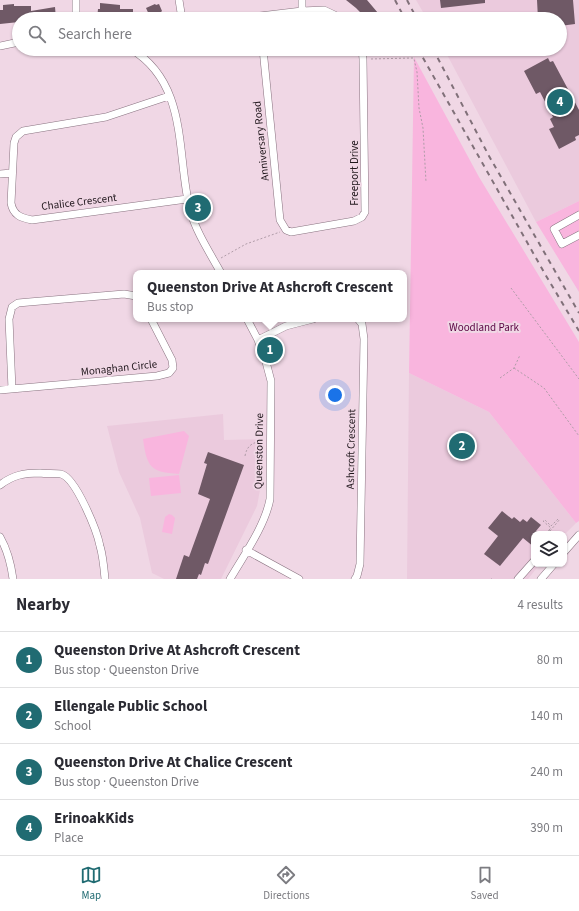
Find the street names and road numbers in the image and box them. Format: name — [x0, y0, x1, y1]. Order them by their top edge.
street label: Anniversary Road — [249, 100, 273, 182]
street label: Freeport Drive — [347, 140, 362, 206]
street label: Chalice Crescent — [40, 190, 118, 214]
street label: Monaghan Circle — [80, 356, 159, 379]
street label: Ashcroft Crescent — [343, 408, 359, 489]
street label: Queenston Drive — [251, 412, 267, 489]

